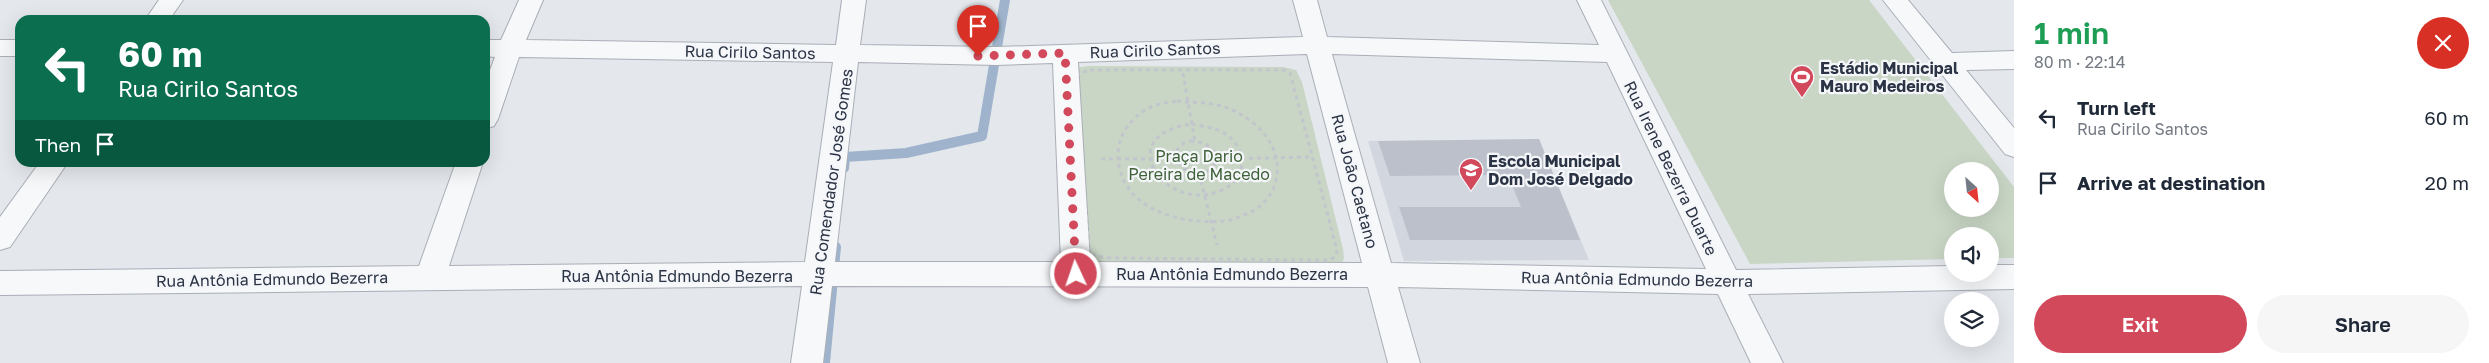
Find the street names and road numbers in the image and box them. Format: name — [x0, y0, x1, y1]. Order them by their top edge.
street label: Rua Cirilo Santos — [1089, 38, 1221, 62]
street label: Rua Cirilo Santos — [684, 41, 816, 63]
street label: Rua Comendador José Gomes — [805, 67, 857, 297]
street label: Rua Irene Bezerra Duarte — [1620, 77, 1722, 259]
street label: Rua João Caetano — [1327, 112, 1383, 250]
street label: Rua Antônia Edmundo Bezerra — [1116, 264, 1348, 284]
street label: Rua Antônia Edmundo Bezerra — [561, 266, 793, 286]
street label: Rua Antônia Edmundo Bezerra — [156, 267, 388, 291]
street label: Rua Antônia Edmundo Bezerra — [1521, 267, 1753, 291]

